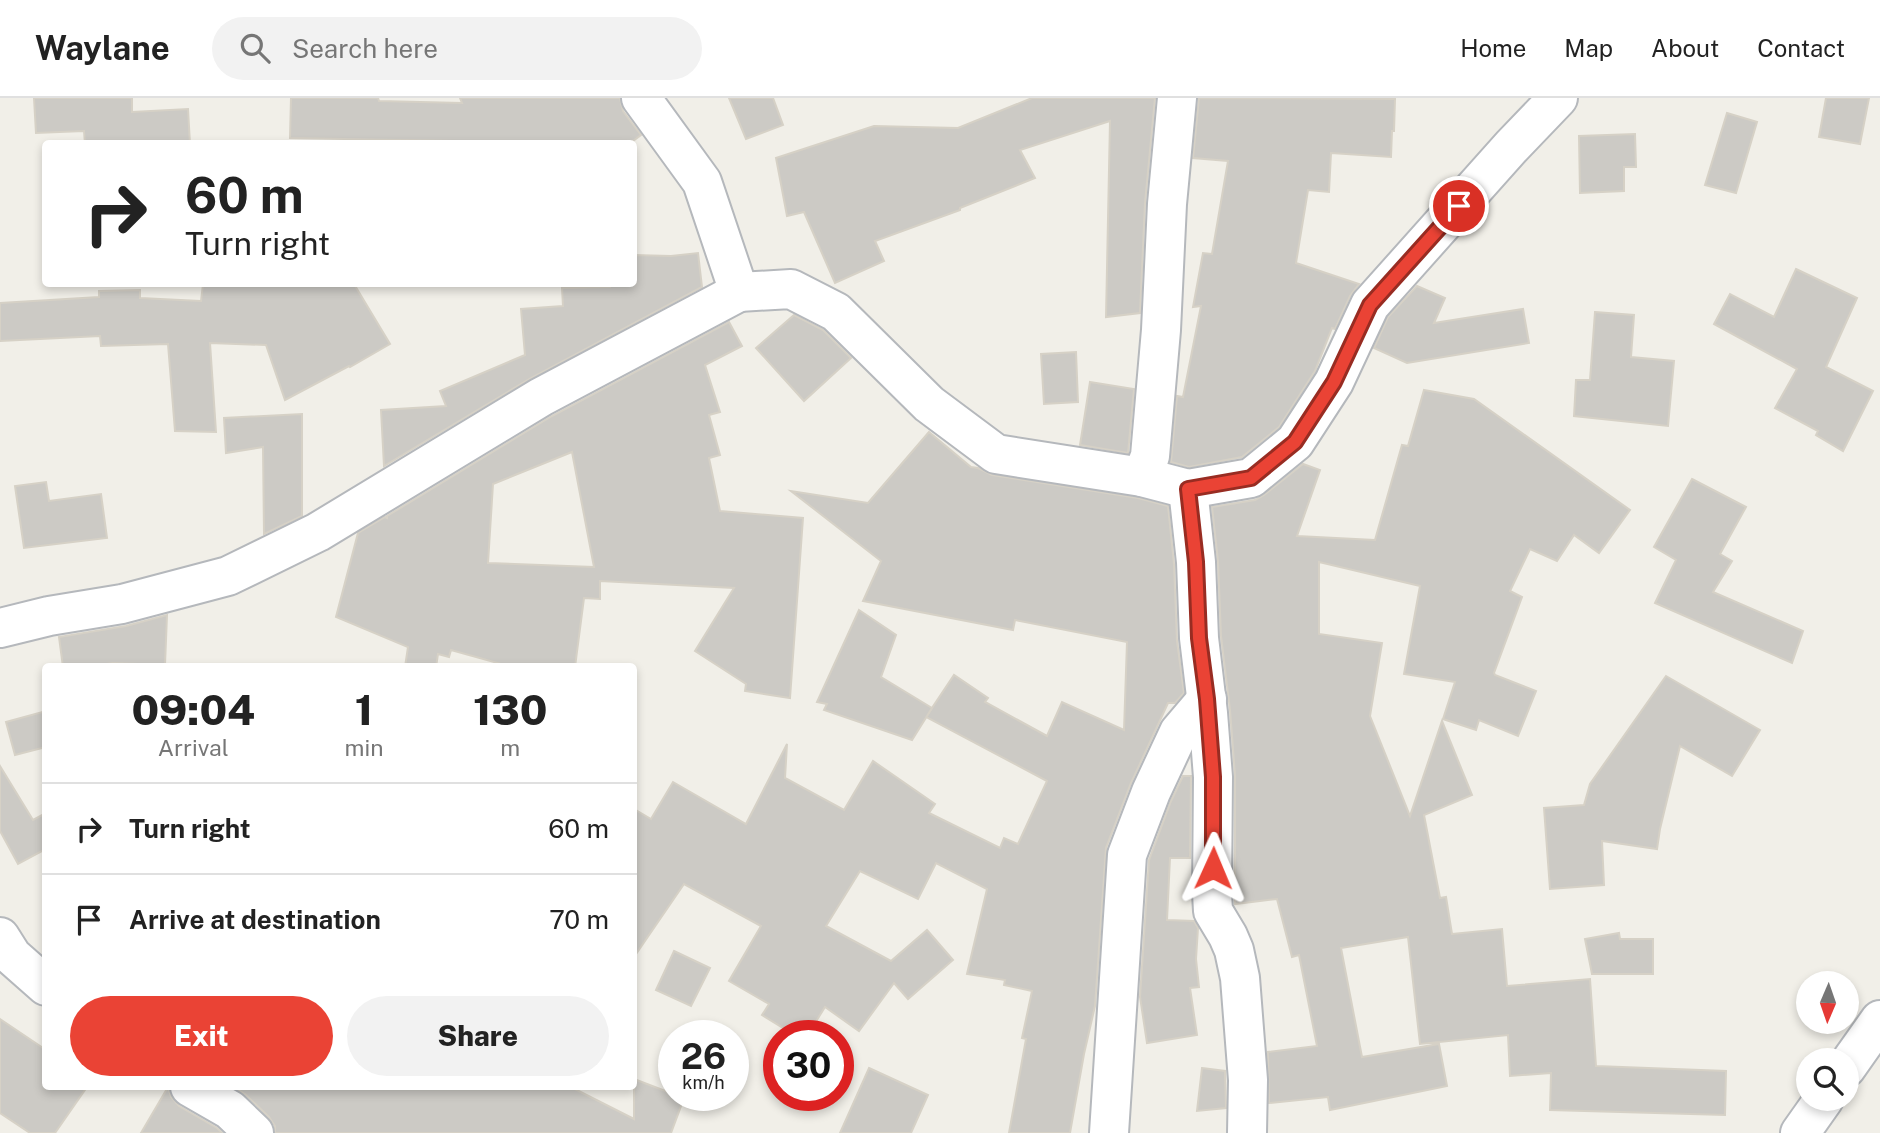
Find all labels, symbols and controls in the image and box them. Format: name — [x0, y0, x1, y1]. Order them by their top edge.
search box — [212, 17, 702, 80]
text: Waylane — [35, 29, 170, 67]
icon: search — [236, 29, 274, 67]
text: Search here — [292, 33, 438, 64]
text: Home — [1460, 34, 1526, 62]
text: Map — [1564, 34, 1613, 62]
text: About — [1651, 34, 1719, 62]
text: Contact — [1757, 34, 1845, 62]
text: 60 m — [185, 166, 304, 224]
icon: right — [70, 168, 161, 259]
pin — [1429, 176, 1489, 236]
icon: arrive — [1440, 187, 1478, 225]
text: Turn right — [185, 225, 330, 262]
text: 09:04 — [131, 685, 255, 734]
text: 1 — [355, 685, 373, 734]
text: 130 — [473, 685, 548, 734]
text: Arrival — [158, 734, 229, 761]
text: min — [345, 734, 384, 761]
text: m — [500, 734, 520, 761]
icon: right — [70, 810, 108, 848]
text: Turn right — [129, 813, 251, 844]
text: 60 m — [548, 813, 609, 844]
position arrow — [1176, 831, 1250, 905]
icon: arrive — [70, 901, 108, 939]
text: Arrive at destination — [129, 904, 381, 935]
text: 70 m — [549, 904, 609, 935]
north arrow — [1796, 971, 1858, 1034]
map controls — [1796, 971, 1859, 1111]
button: Exit — [70, 996, 333, 1076]
button: Share — [347, 996, 609, 1076]
speed limit sign: 30 — [763, 1020, 854, 1111]
text: 26 — [681, 1036, 726, 1077]
button: search — [1796, 1048, 1859, 1111]
text: km/h — [682, 1072, 725, 1093]

